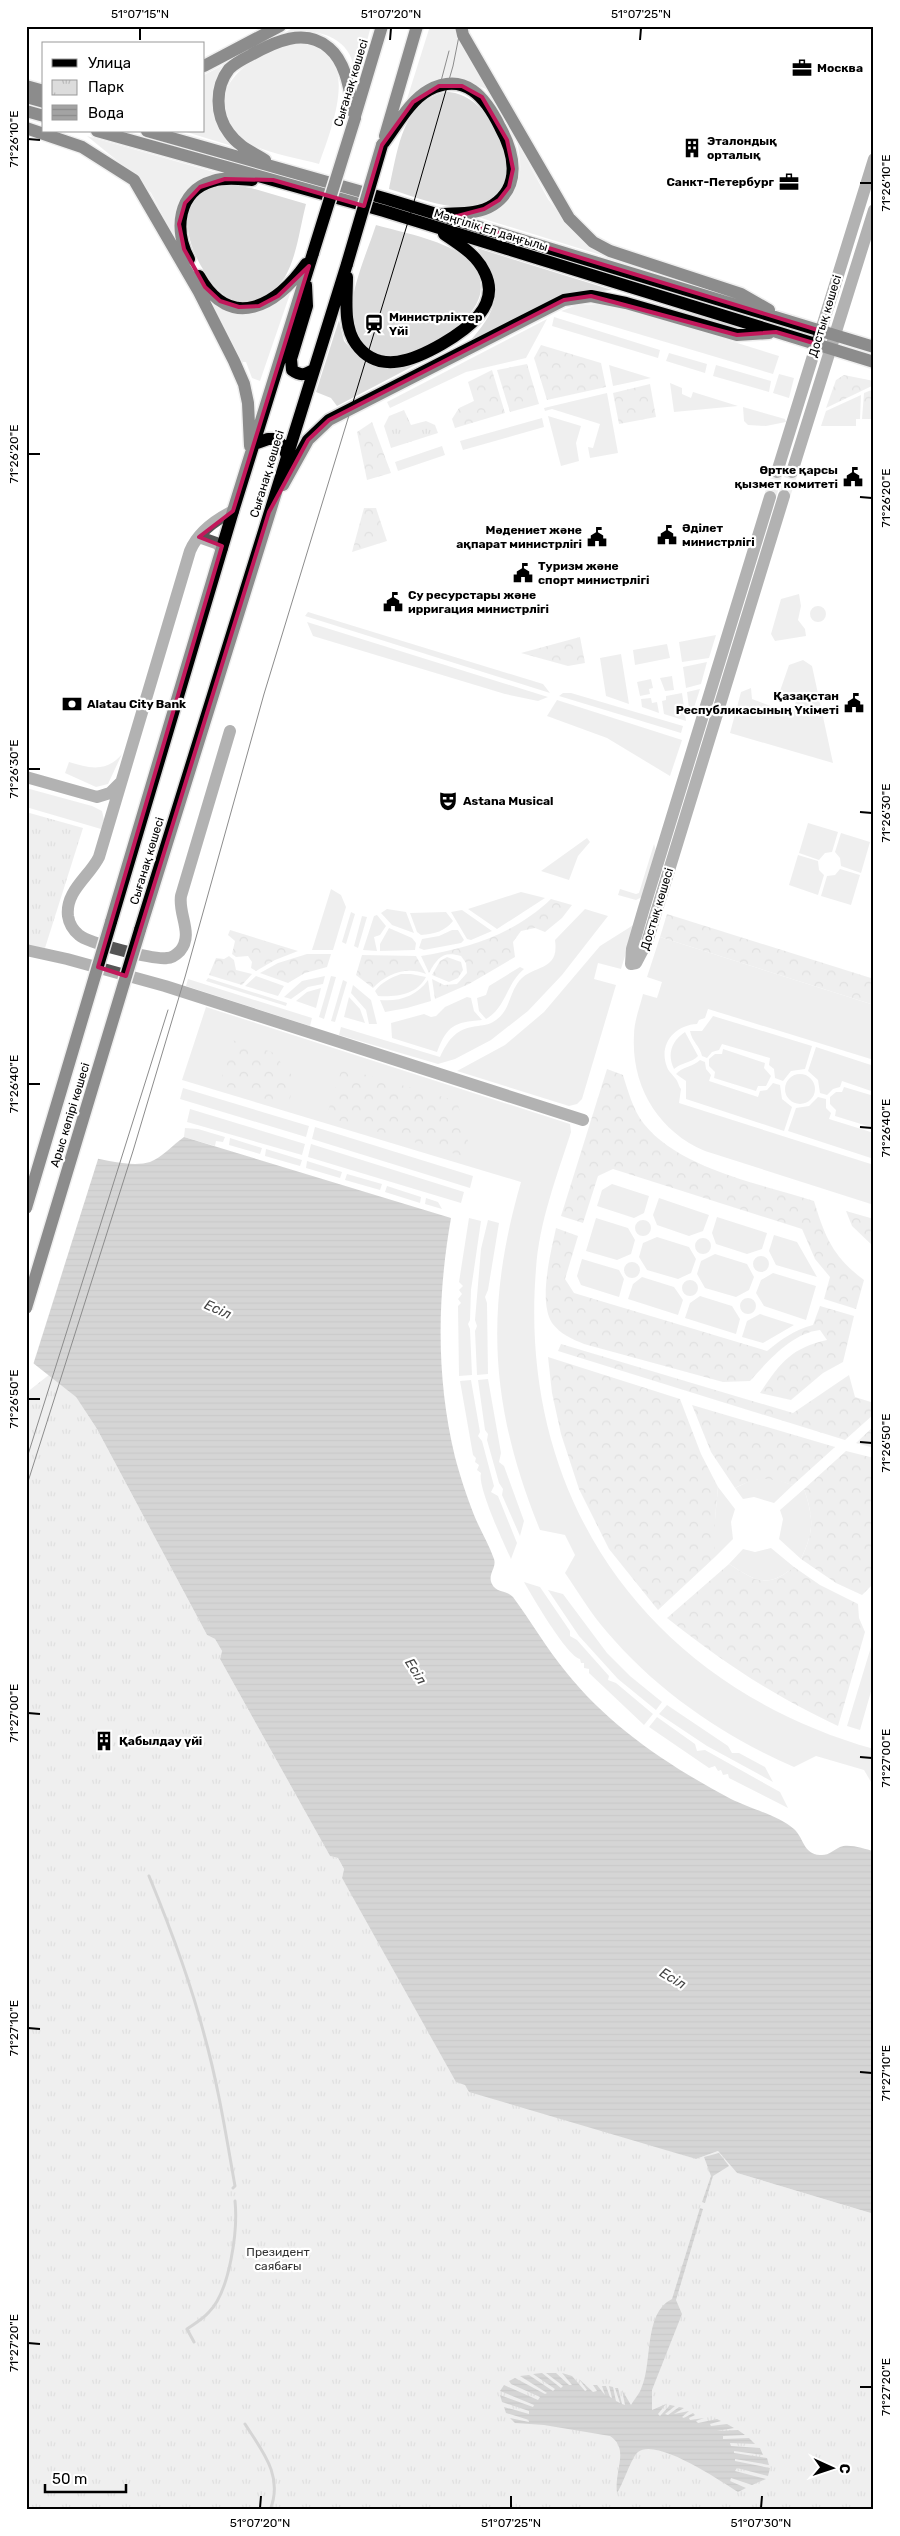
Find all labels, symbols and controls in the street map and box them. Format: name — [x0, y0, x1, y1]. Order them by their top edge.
text: 51°07'15"N — [111, 7, 169, 21]
text: 51°07'20"N — [361, 7, 421, 21]
text: 51°07'25"N — [611, 7, 671, 21]
street label: Сығанақ көшесі — [331, 37, 371, 129]
legend — [42, 42, 205, 132]
text: Улица — [88, 54, 131, 72]
office icon: Москва — [791, 57, 813, 79]
place label: Москва — [817, 61, 863, 75]
text: Парк — [88, 78, 124, 96]
text: Вода — [88, 104, 124, 122]
text: 71°26'10"E — [7, 111, 21, 167]
place label: Эталондық орталық — [707, 134, 777, 162]
building icon: Эталондық орталық — [681, 137, 703, 159]
text: 71°26'10"E — [879, 155, 893, 211]
office icon: Санкт-Петербург — [778, 171, 800, 193]
place label: Санкт-Петербург — [666, 175, 774, 189]
street label: Мәңгілік Ел даңғылы — [432, 206, 550, 254]
street label: Достық көшесі — [806, 273, 844, 359]
place label: Министрліктер Үйі — [389, 310, 483, 338]
station icon: Министрліктер Үйі — [363, 313, 385, 335]
text: 71°26'20"E — [7, 425, 21, 483]
street label: Сығанақ көшесі — [247, 428, 287, 520]
place label: Өртке қарсы қызмет комитеті — [734, 463, 838, 491]
public building icon: Өртке қарсы қызмет комитеті — [842, 466, 864, 488]
text: 71°26'20"E — [879, 469, 893, 527]
place label: Әділет министрлігі — [682, 521, 755, 549]
place label: Мәдениет және ақпарат министрлігі — [456, 523, 582, 551]
public building icon: Әділет министрлігі — [656, 524, 678, 546]
public building icon: Мәдениет және ақпарат министрлігі — [586, 526, 608, 548]
place label: Туризм және спорт министрлігі — [538, 559, 649, 587]
public building icon: Туризм және спорт министрлігі — [512, 562, 534, 584]
place label: Су ресурстары және ирригация министрлігі — [408, 588, 549, 616]
public building icon: Су ресурстары және ирригация министрлігі — [382, 591, 404, 613]
place label: Қазақстан Республикасының Үкіметі — [676, 689, 839, 717]
public building icon: Қазақстан Республикасының Үкіметі — [843, 692, 865, 714]
bank icon: Alatau City Bank — [61, 693, 83, 715]
place label: Alatau City Bank — [87, 697, 186, 711]
text: 71°26'30"E — [7, 739, 21, 799]
text: 71°26'30"E — [879, 783, 893, 843]
theatre icon: Astana Musical — [437, 790, 459, 812]
place label: Astana Musical — [463, 794, 554, 808]
street label: Сығанақ көшесі — [127, 815, 167, 907]
street label: Достық көшесі — [638, 866, 676, 952]
text: 71°26'40"E — [7, 1055, 21, 1113]
street label: Арыс көпірі көшесі — [47, 1061, 93, 1169]
text: 71°26'40"E — [879, 1099, 893, 1157]
water label: Есіл — [202, 1296, 234, 1323]
text: 71°26'50"E — [7, 1370, 21, 1428]
text: 71°26'50"E — [879, 1414, 893, 1472]
water label: Есіл — [401, 1655, 430, 1687]
text: 71°27'00"E — [7, 1684, 21, 1742]
text: 71°27'00"E — [879, 1729, 893, 1787]
building icon: Қабылдау үйі — [93, 1730, 115, 1752]
place label: Қабылдау үйі — [119, 1734, 202, 1748]
water label: Есіл — [657, 1964, 689, 1993]
text: 71°27'10"E — [7, 2000, 21, 2056]
text: 71°27'10"E — [879, 2045, 893, 2101]
park label: Президент саябағы — [246, 2245, 310, 2273]
text: 71°27'20"E — [7, 2314, 21, 2372]
text: 71°27'20"E — [879, 2358, 893, 2416]
north arrow — [808, 2444, 858, 2494]
scale bar — [45, 2461, 126, 2493]
text: С — [836, 2463, 853, 2474]
text: 50 m — [52, 2470, 87, 2488]
text: 51°07'20"N — [230, 2516, 290, 2530]
text: 51°07'25"N — [481, 2516, 541, 2530]
text: 51°07'30"N — [731, 2516, 791, 2530]

